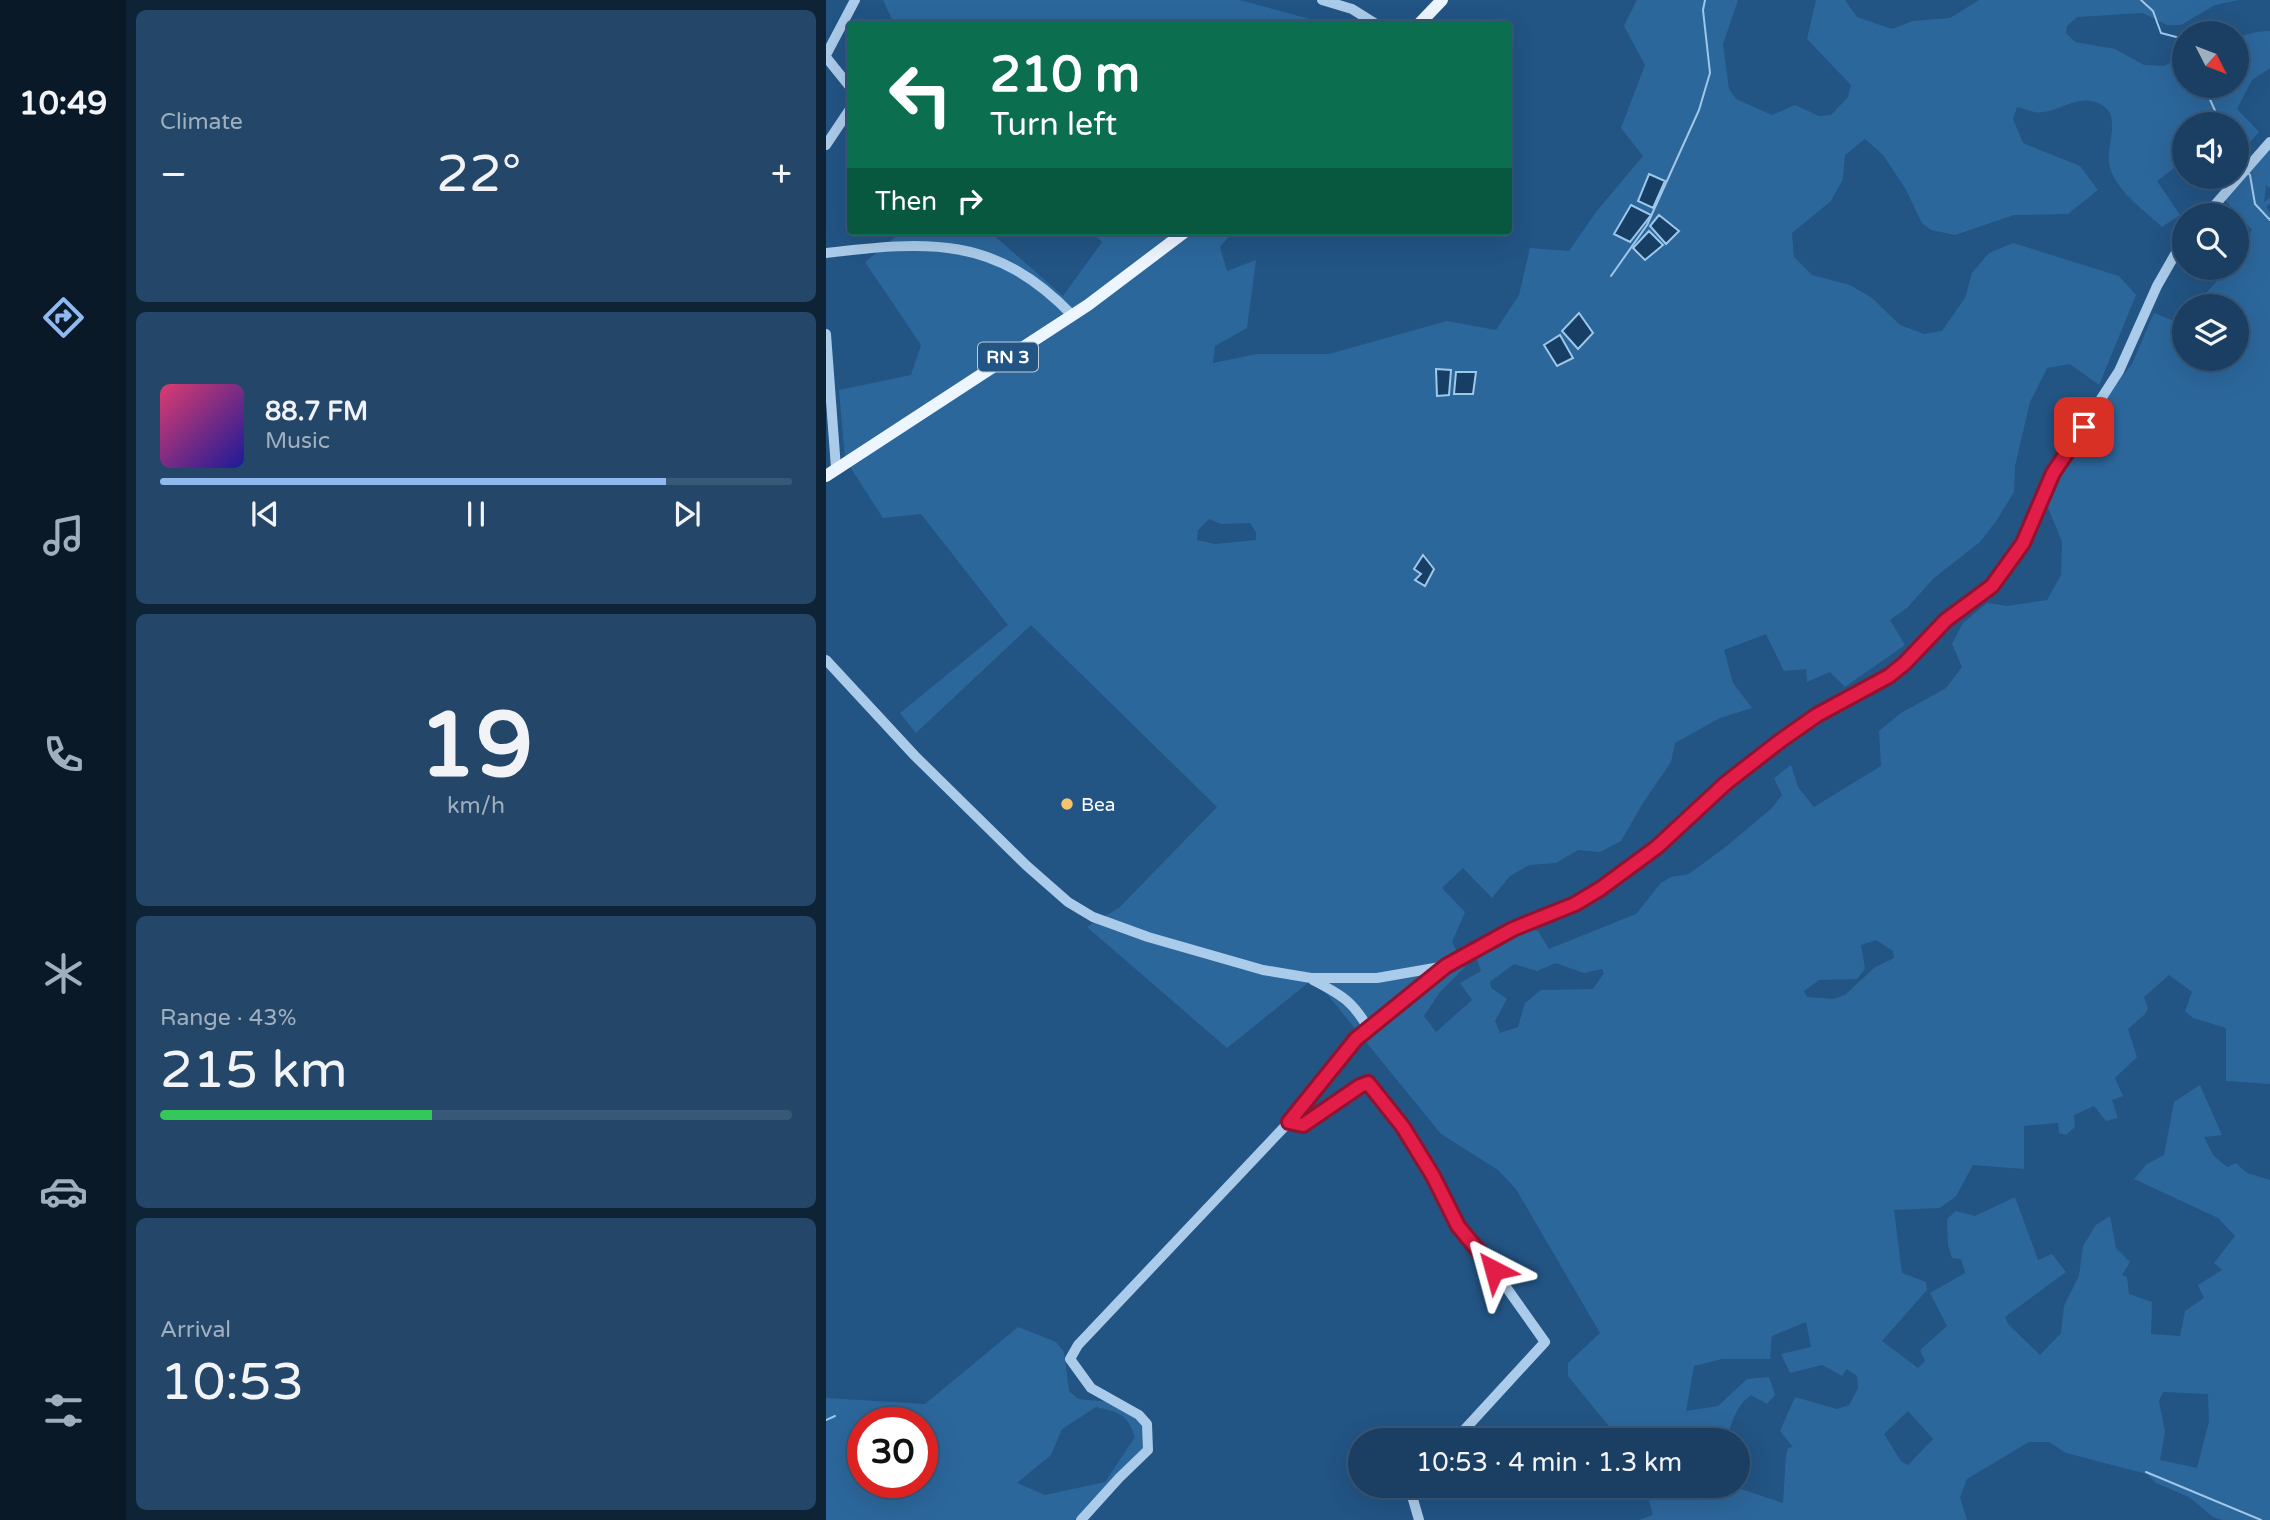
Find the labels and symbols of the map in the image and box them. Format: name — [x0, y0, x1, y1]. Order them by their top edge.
north arrow — [2172, 21, 2249, 98]
road number: RN 3 — [978, 342, 1038, 372]
pin — [2054, 397, 2114, 457]
place label: Bea — [1081, 794, 1116, 816]
marker: Bea — [1059, 796, 1075, 812]
position arrow — [1457, 1233, 1531, 1307]
speed limit sign: 30 — [847, 1407, 938, 1498]

